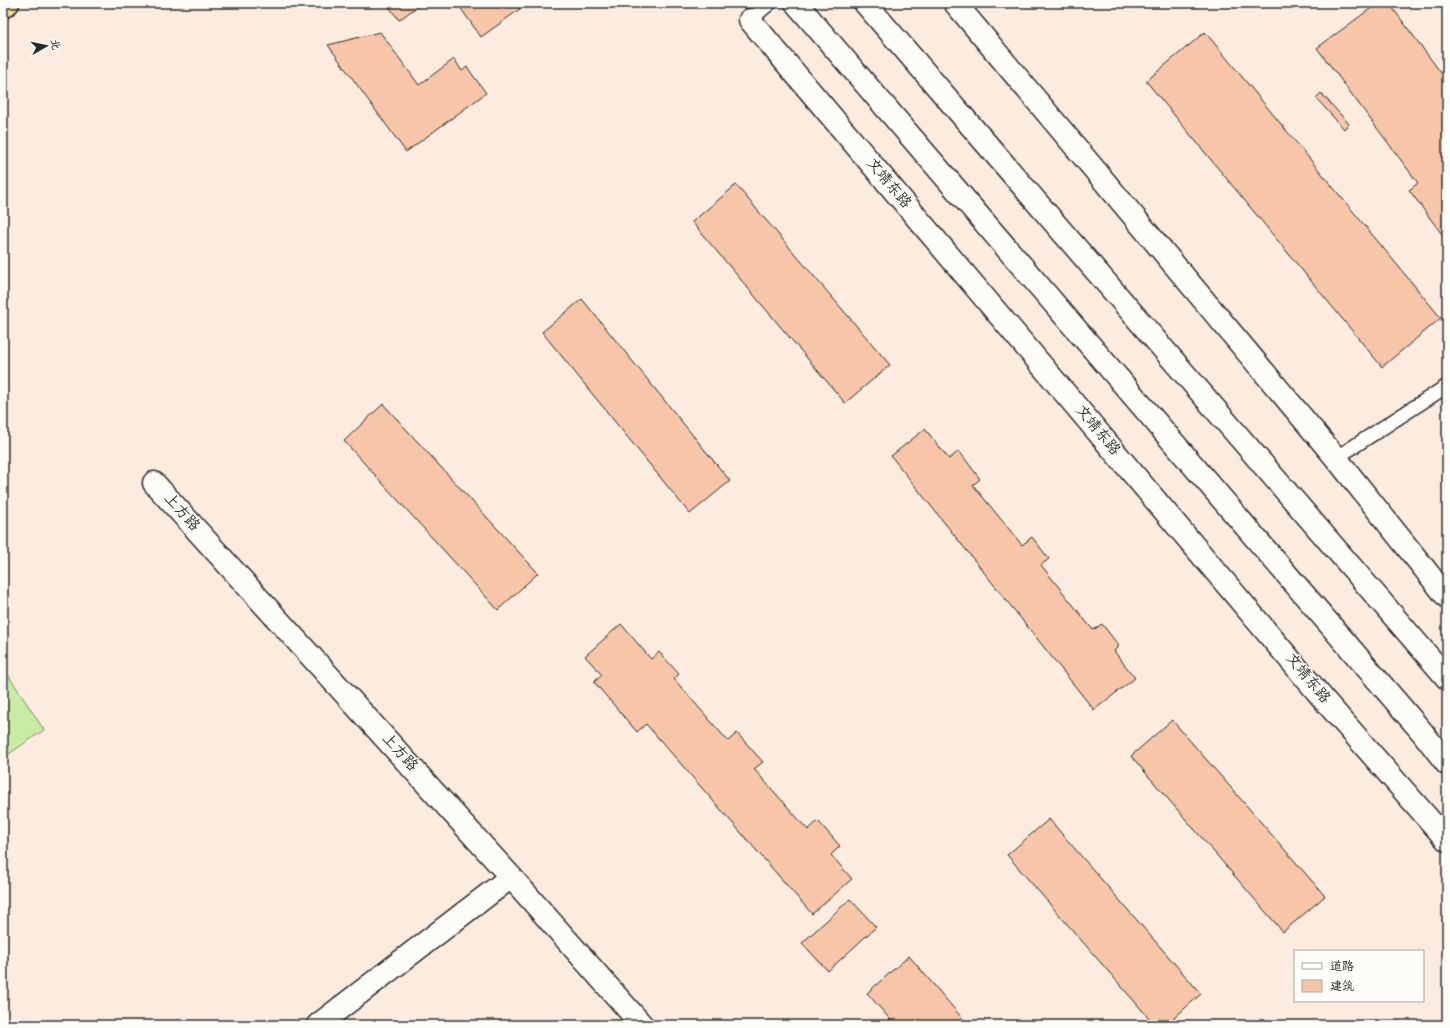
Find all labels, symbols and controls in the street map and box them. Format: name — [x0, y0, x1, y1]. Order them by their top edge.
north arrow — [26, 26, 66, 66]
text: 北 — [45, 38, 63, 51]
street label: 文靖东路 — [860, 154, 916, 214]
street label: 文靖东路 — [1069, 401, 1125, 461]
street label: 上方路 — [158, 489, 204, 537]
street label: 文靖东路 — [1279, 649, 1335, 709]
street label: 上方路 — [376, 729, 422, 777]
legend — [1294, 950, 1424, 1002]
text: 道路 — [1330, 959, 1354, 976]
text: 建筑 — [1330, 979, 1354, 996]

